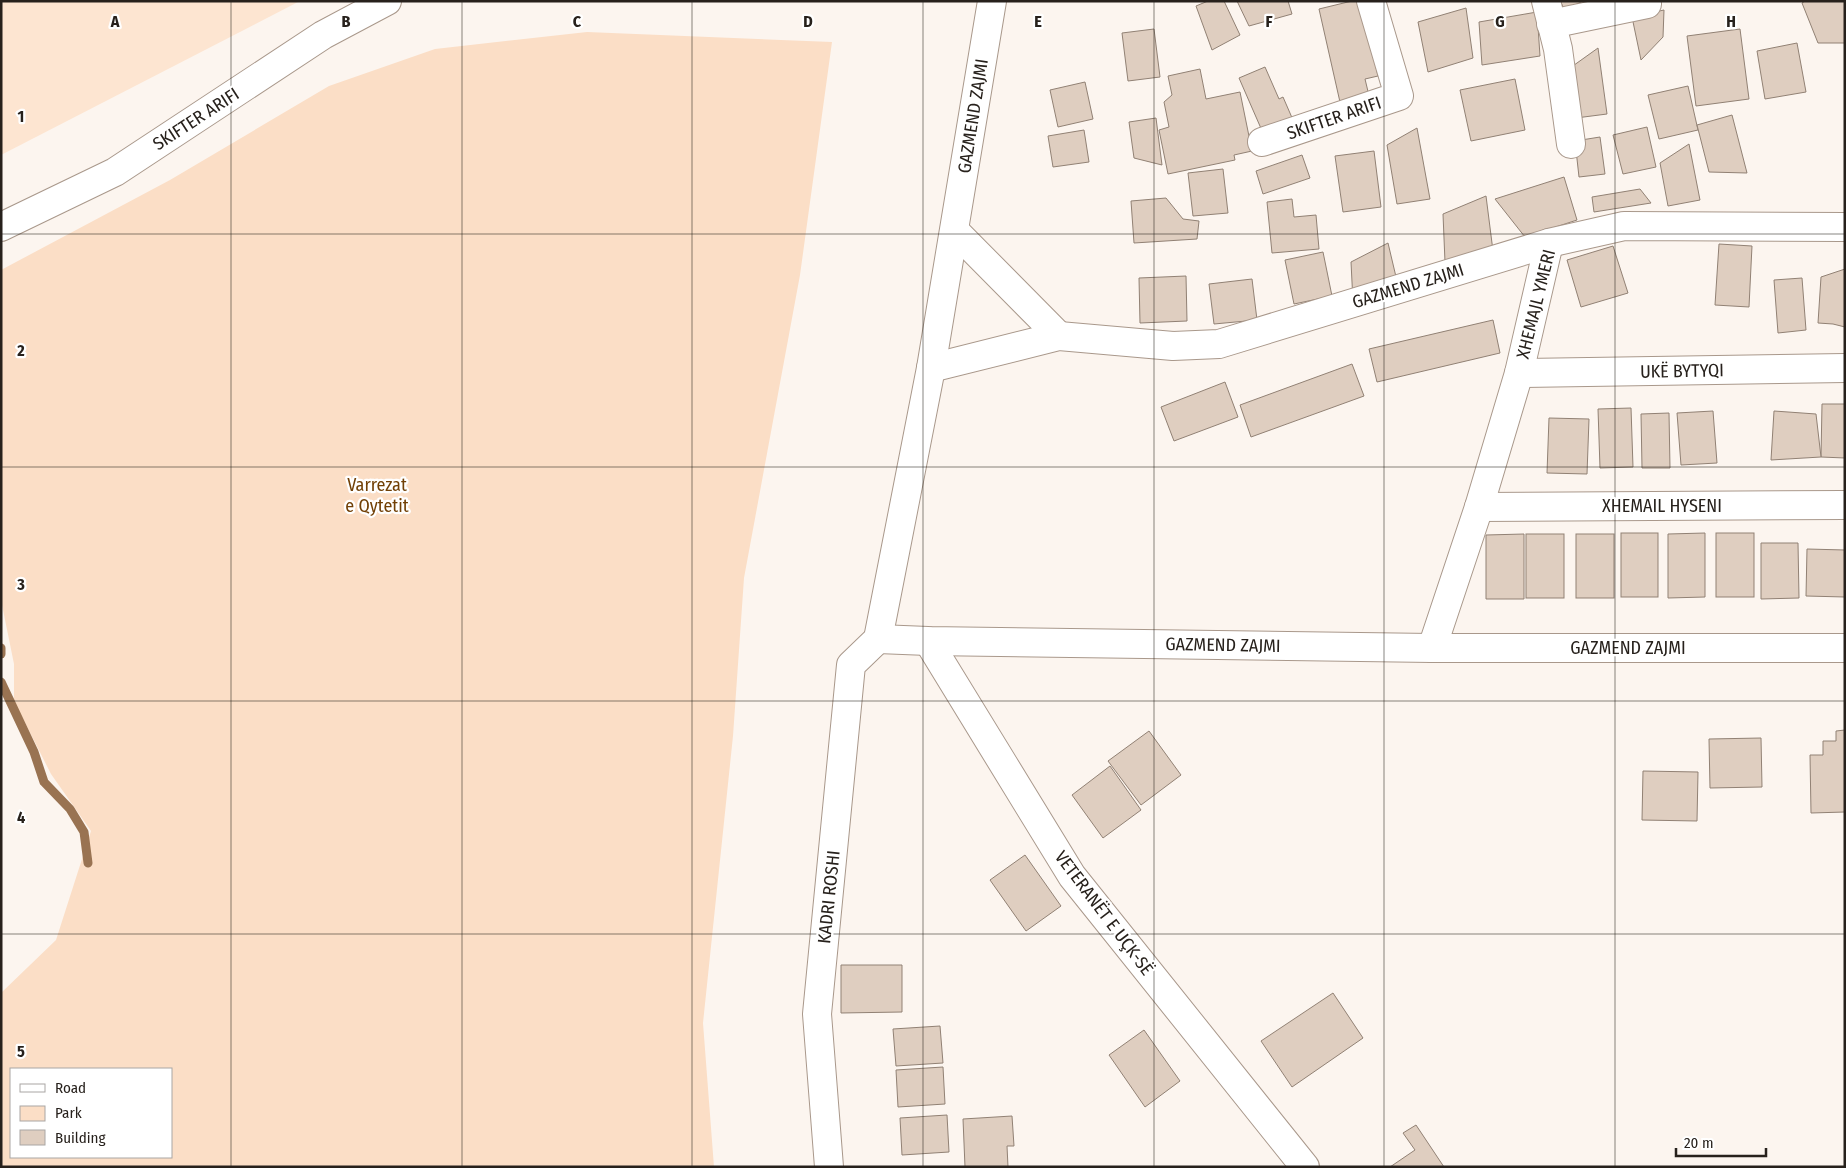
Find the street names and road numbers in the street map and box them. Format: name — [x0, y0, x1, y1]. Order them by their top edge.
street label: GAZMEND ZAJMI — [953, 57, 993, 175]
street label: SKIFTER ARIFI — [149, 83, 243, 155]
street label: SKIFTER ARIFI — [1284, 92, 1384, 144]
street label: XHEMAJL YMERI — [1512, 247, 1560, 361]
street label: GAZMEND ZAJMI — [1350, 259, 1466, 313]
street label: UKË BYTYQI — [1640, 359, 1724, 383]
street label: XHEMAIL HYSENI — [1602, 495, 1722, 517]
street label: GAZMEND ZAJMI — [1165, 633, 1281, 657]
street label: GAZMEND ZAJMI — [1570, 637, 1686, 659]
street label: VETERANËT E UÇK-SË — [1050, 846, 1158, 980]
street label: KADRI ROSHI — [813, 849, 845, 945]

